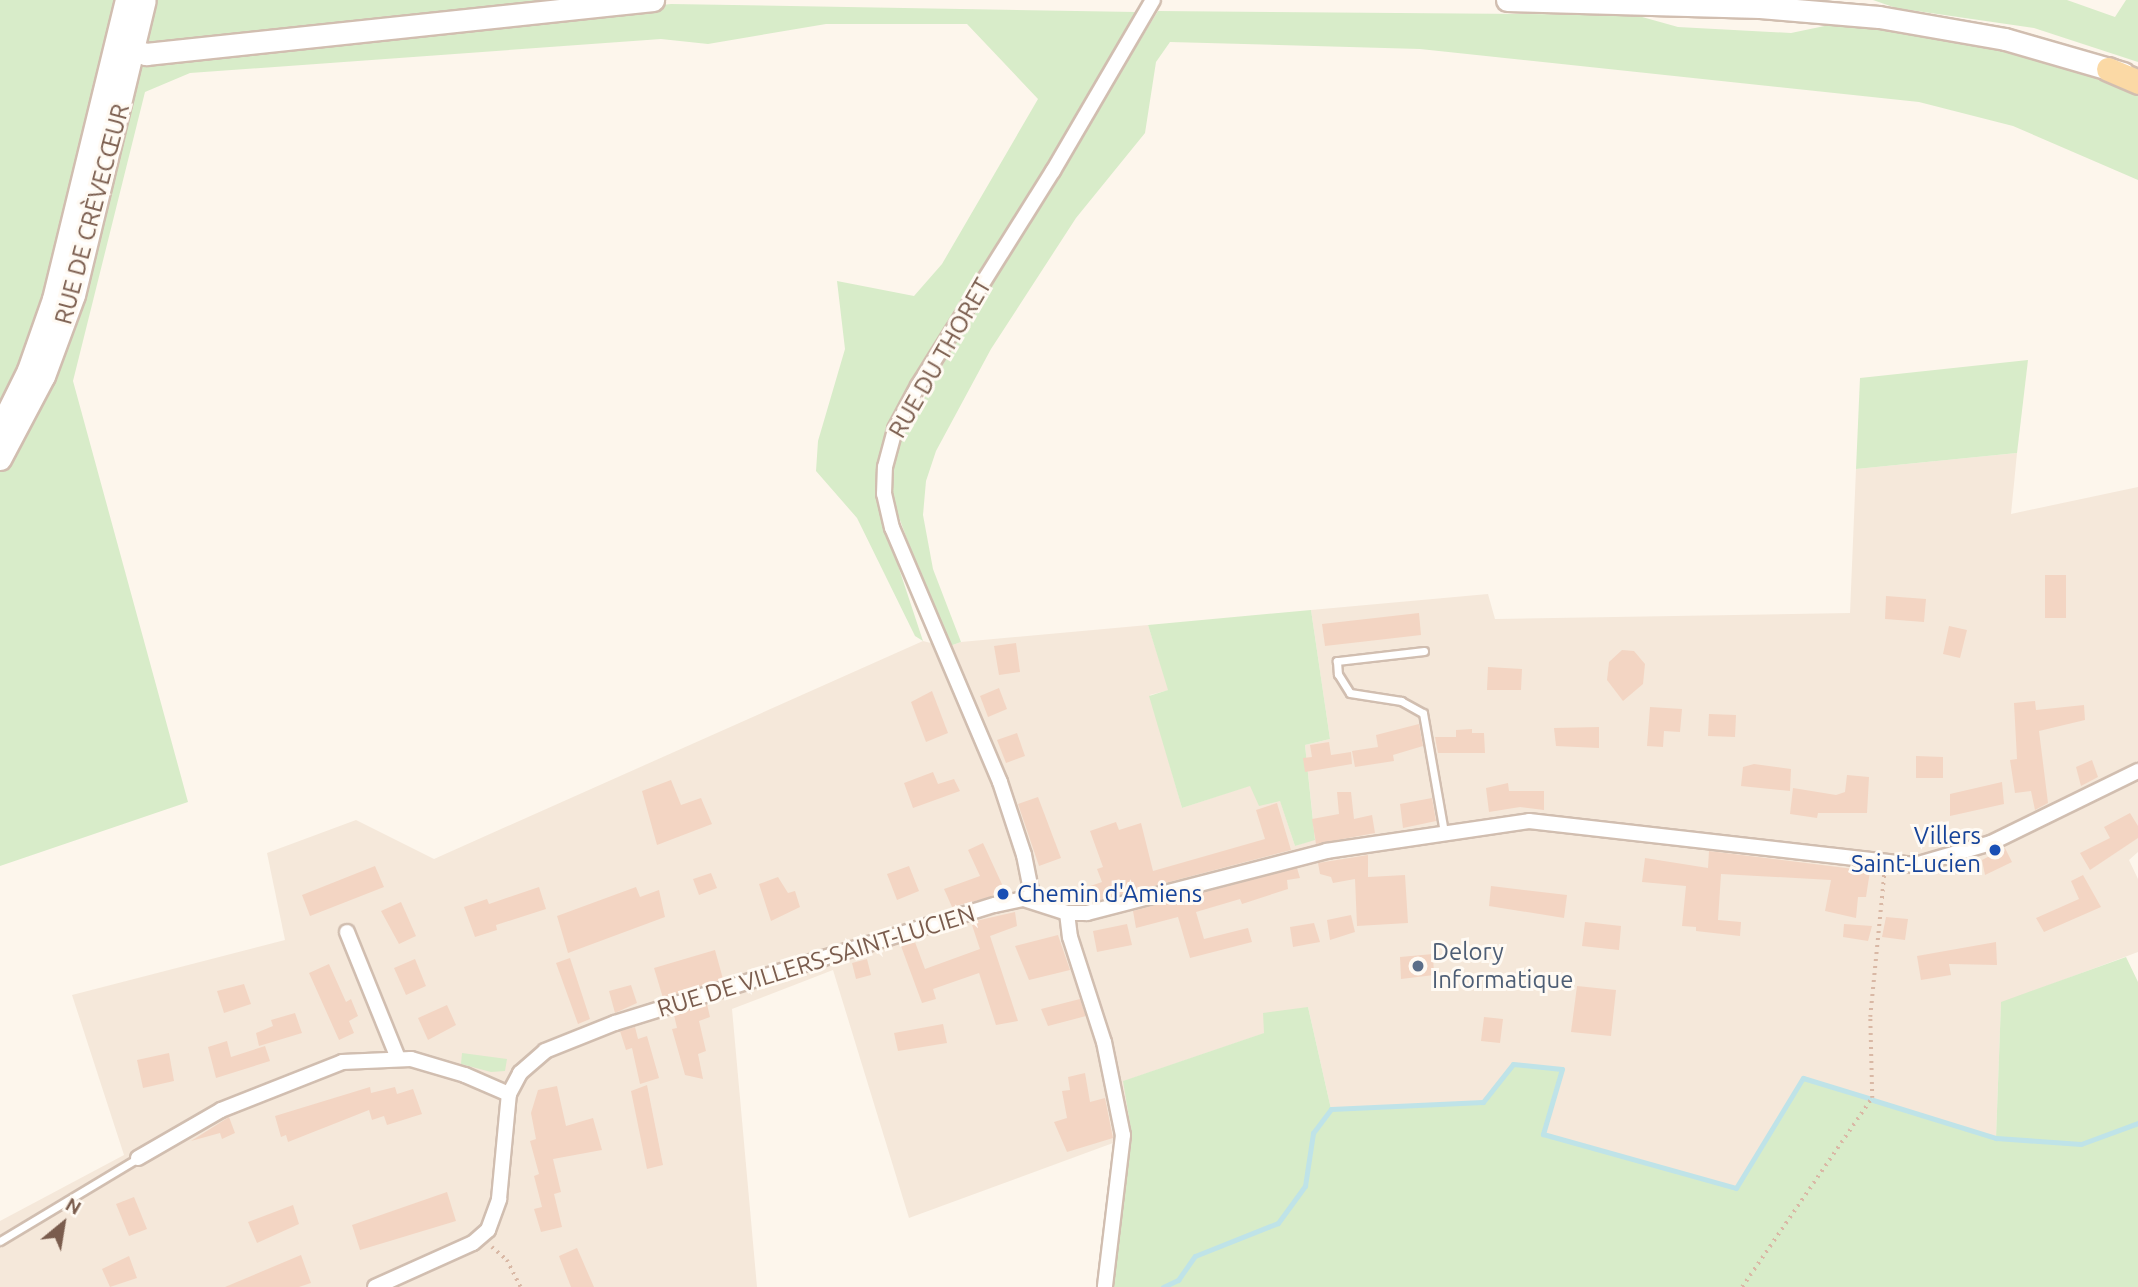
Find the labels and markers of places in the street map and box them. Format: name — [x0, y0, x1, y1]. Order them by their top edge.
place label: Villers Saint-Lucien — [1851, 822, 1981, 878]
marker: Villers Saint-Lucien — [1987, 842, 2003, 858]
place label: Chemin d'Amiens — [1017, 880, 1202, 908]
marker: Chemin d'Amiens — [995, 886, 1011, 902]
place label: Delory Informatique — [1432, 938, 1573, 994]
marker: Delory Informatique — [1410, 958, 1426, 974]

